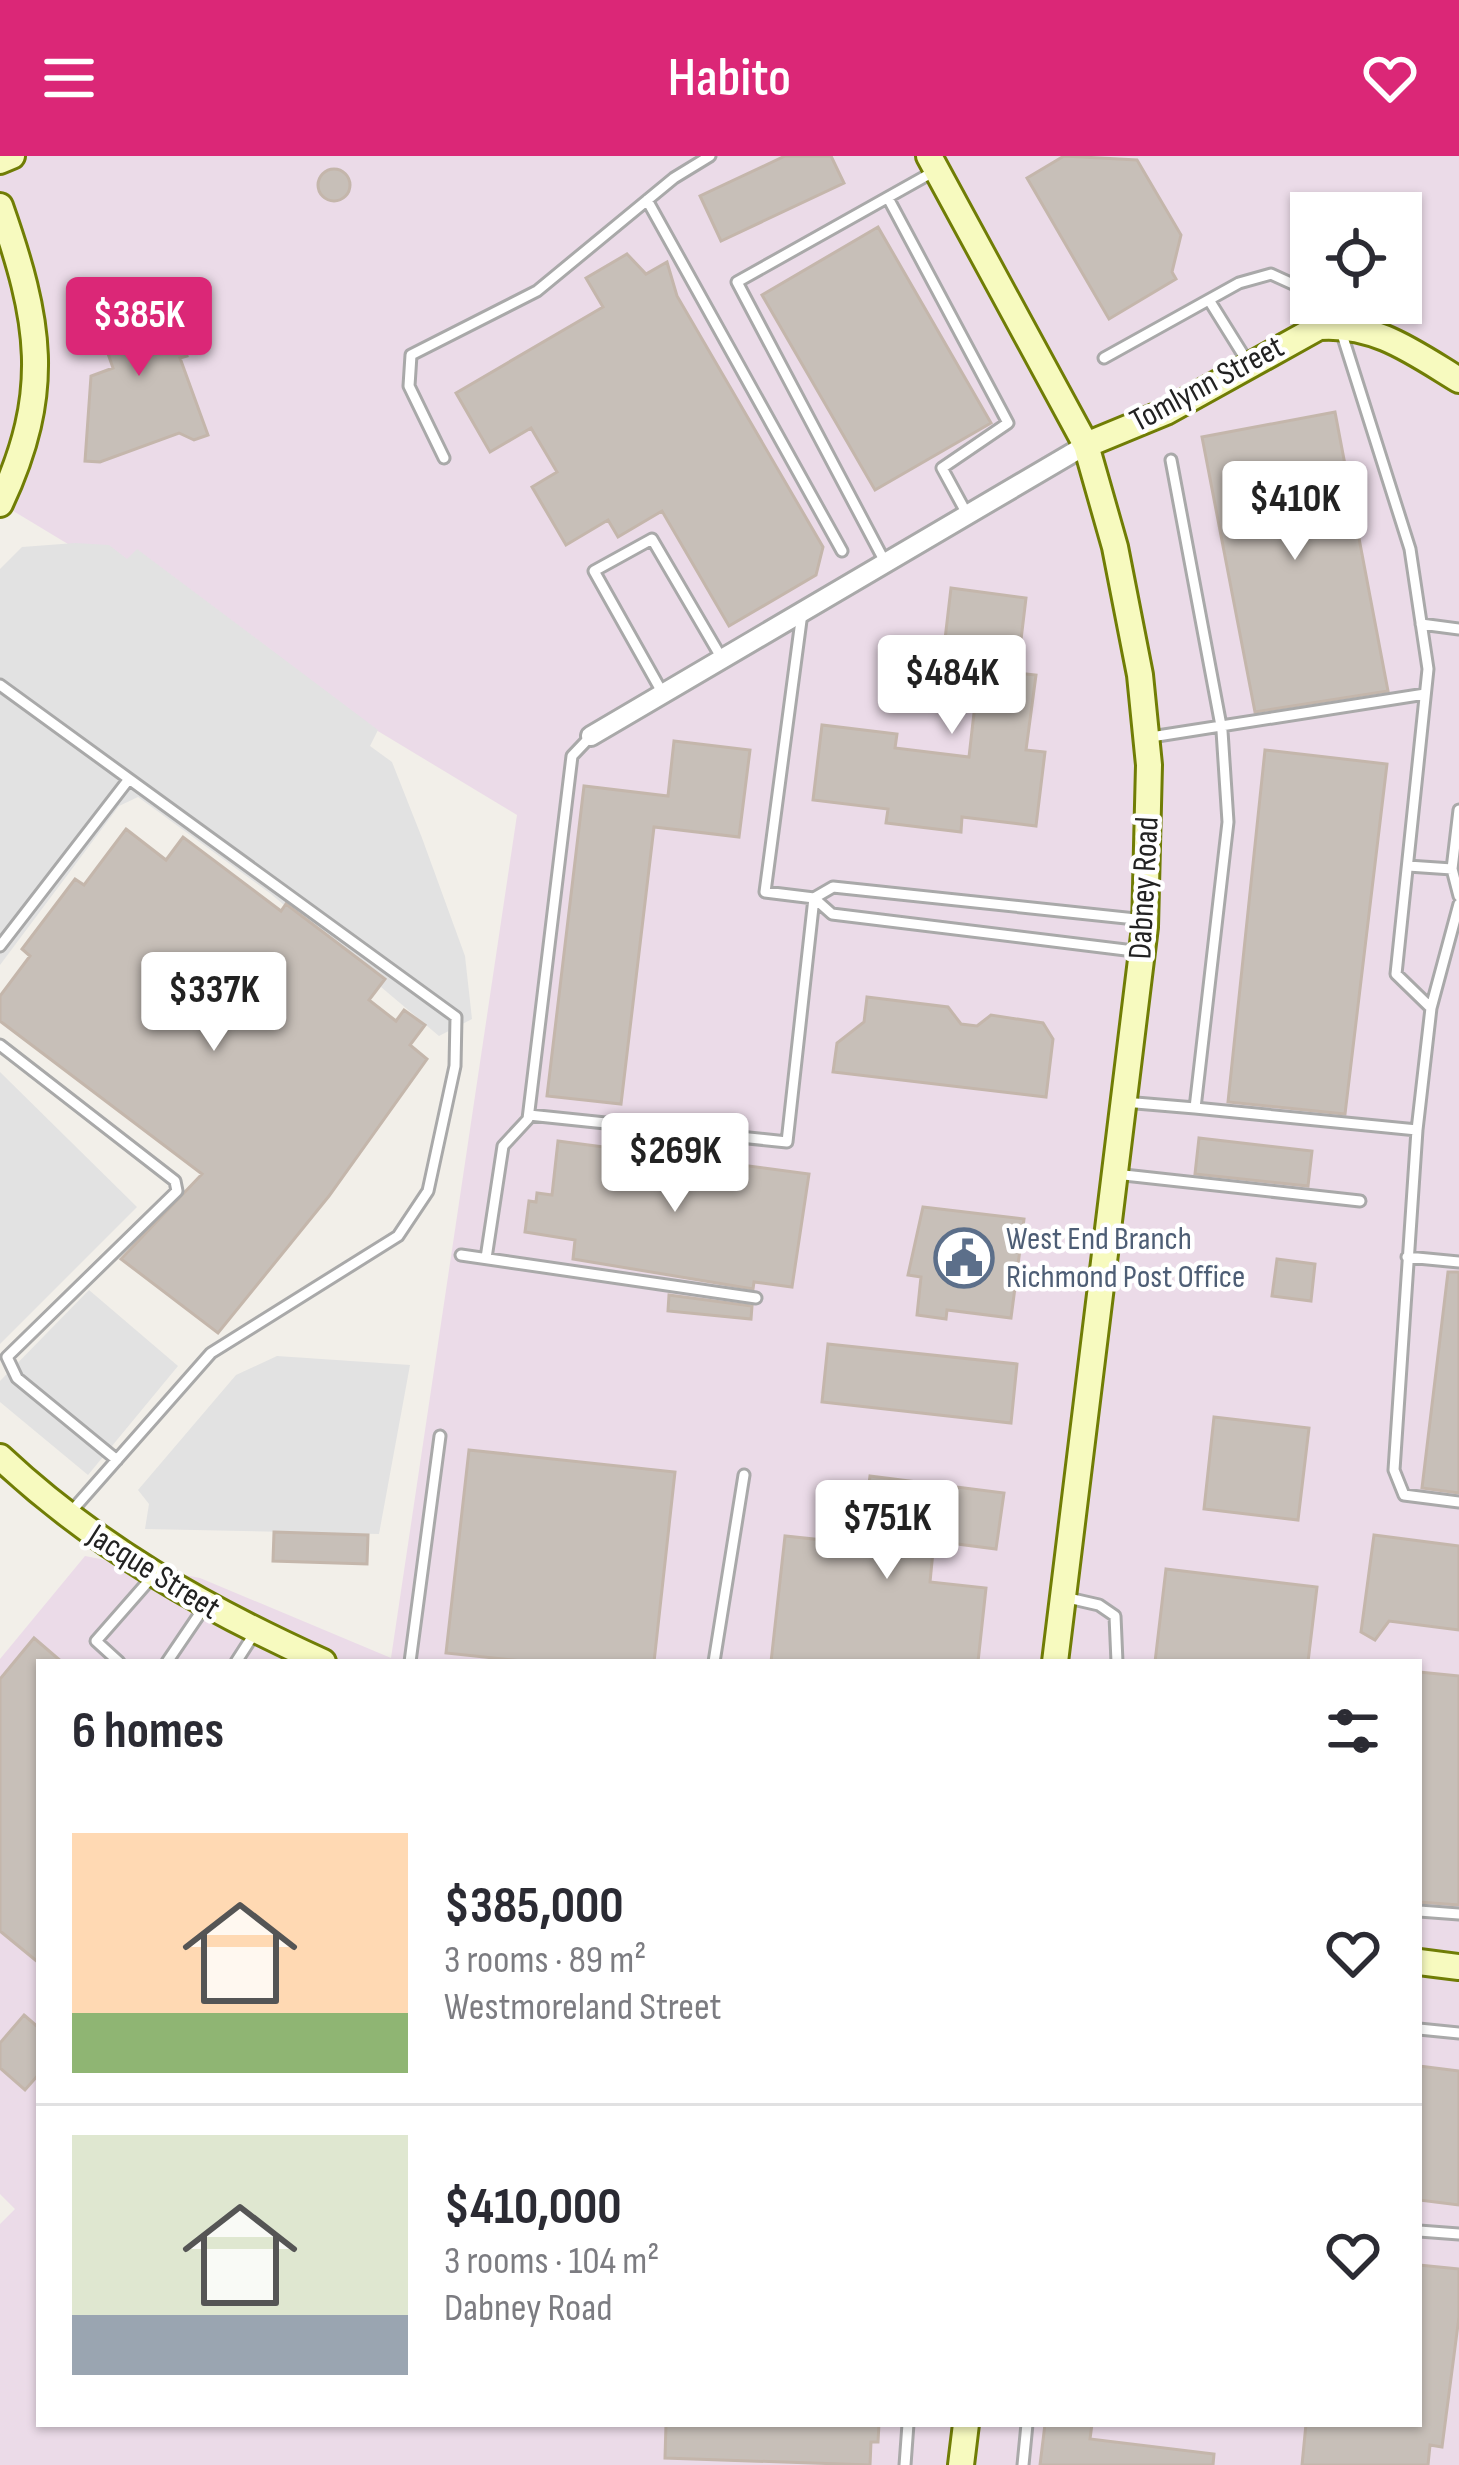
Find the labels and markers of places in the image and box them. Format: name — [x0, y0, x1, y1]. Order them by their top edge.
pin: $385K — [55, 277, 223, 379]
pin: $410K — [1211, 461, 1379, 563]
pin: $484K — [868, 635, 1036, 737]
pin: $337K — [130, 952, 298, 1054]
pin: $269K — [591, 1113, 759, 1215]
place label: West End Branch Richmond Post Office — [1006, 1219, 1245, 1297]
public building icon: West End Branch Richmond Post Office — [933, 1227, 995, 1289]
pin: $751K — [803, 1480, 971, 1582]

